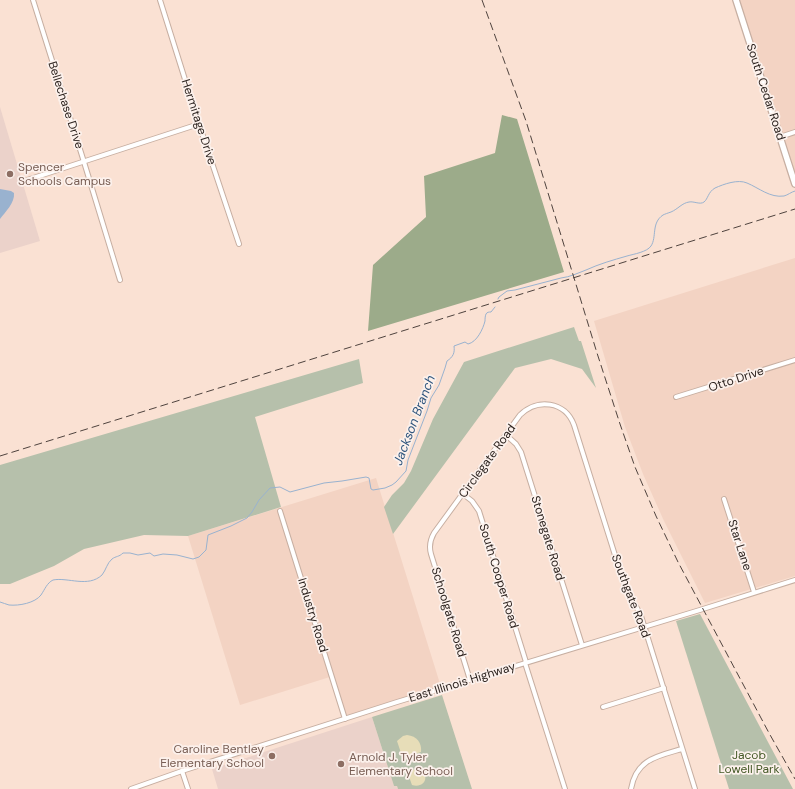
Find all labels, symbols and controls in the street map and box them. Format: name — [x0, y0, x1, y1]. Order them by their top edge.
street label: South Cedar Road — [743, 42, 789, 142]
street label: Bellechase Drive — [44, 59, 88, 151]
street label: Hermitage Drive — [178, 77, 220, 167]
place label: Spencer Schools Campus — [18, 159, 111, 189]
marker: Spencer Schools Campus — [5, 169, 15, 179]
street label: Otto Drive — [706, 362, 766, 395]
water label: Jackson Branch — [389, 373, 439, 467]
street label: Circlegate Road — [455, 421, 519, 501]
street label: Stonegate Road — [528, 494, 568, 582]
street label: Star Lane — [724, 518, 756, 573]
street label: South Cooper Road — [475, 522, 523, 630]
street label: Southgate Road — [608, 552, 654, 640]
street label: Schoolgate Road — [428, 565, 470, 659]
street label: Industry Road — [294, 576, 332, 654]
street label: East Illinois Highway — [407, 658, 518, 706]
place label: Caroline Bentley Elementary School — [160, 741, 264, 771]
park label: Jacob Lowell Park — [719, 747, 779, 777]
place label: Arnold J. Tyler Elementary School — [349, 749, 453, 779]
marker: Caroline Bentley Elementary School — [267, 751, 277, 761]
marker: Arnold J. Tyler Elementary School — [336, 759, 346, 769]

